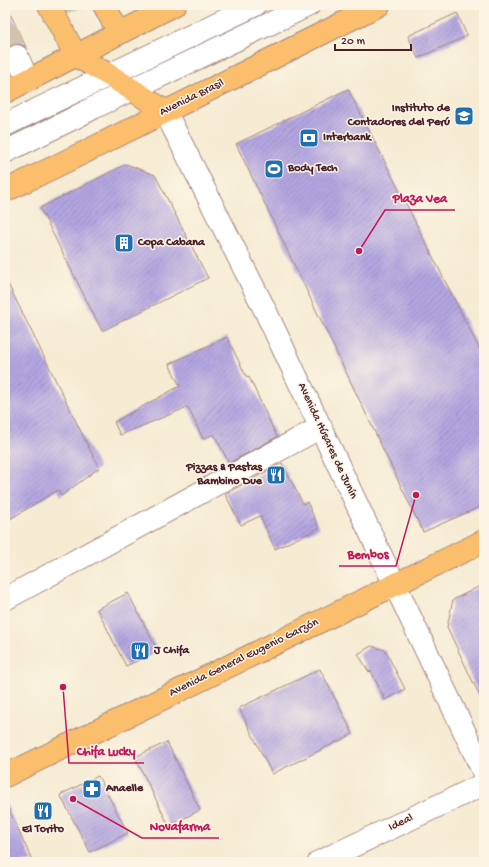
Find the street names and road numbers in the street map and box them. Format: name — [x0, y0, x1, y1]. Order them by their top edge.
street label: Avenida Brasil — [157, 76, 227, 120]
street label: Avenida Húsares de Junín — [294, 381, 360, 502]
street label: Avenida General Eugenio Garzón — [167, 615, 321, 700]
street label: Ideal — [387, 811, 416, 835]

